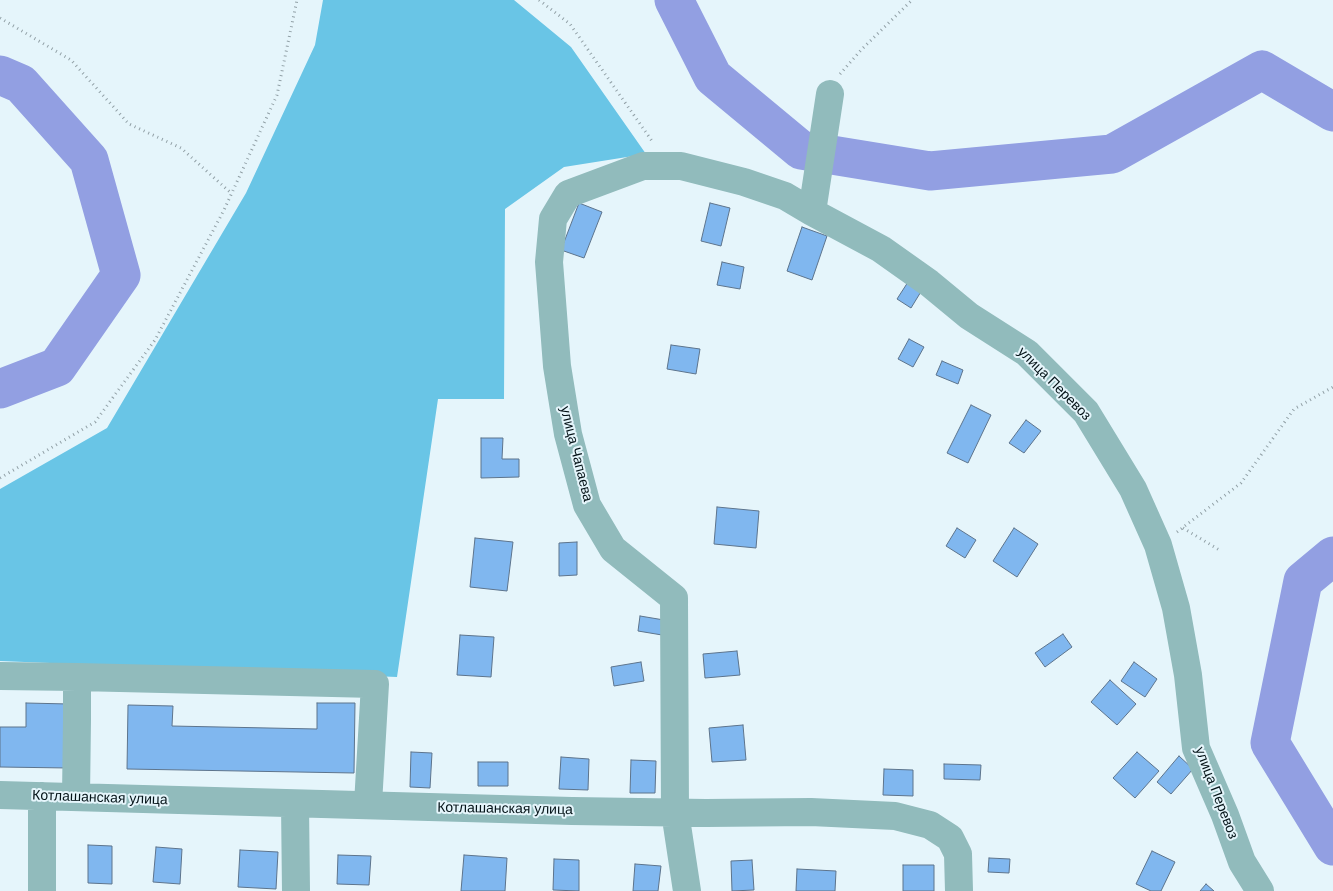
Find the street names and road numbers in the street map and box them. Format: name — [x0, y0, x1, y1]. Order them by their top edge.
street label: улица Перевоз — [1014, 344, 1094, 424]
street label: улица Чапаева — [556, 405, 596, 503]
street label: улица Перевоз — [1191, 745, 1241, 841]
street label: Котлашанская улица — [32, 787, 168, 809]
street label: Котлашанская улица — [437, 799, 573, 819]

